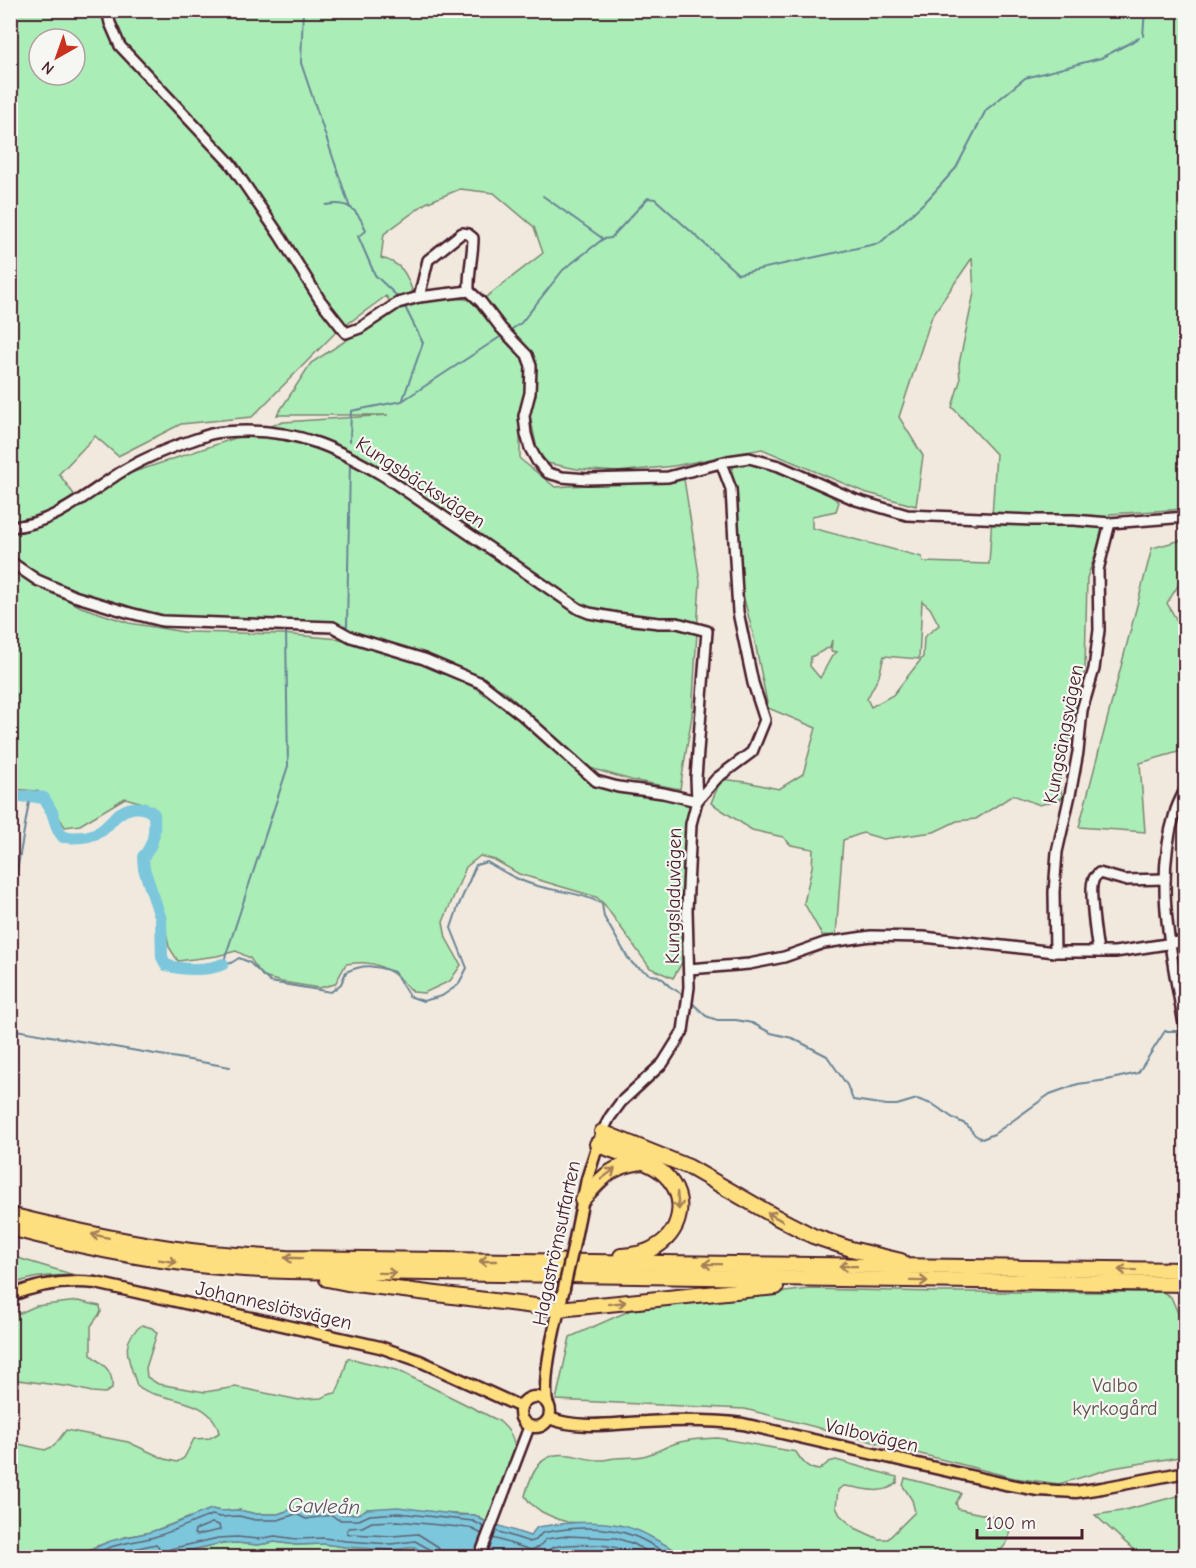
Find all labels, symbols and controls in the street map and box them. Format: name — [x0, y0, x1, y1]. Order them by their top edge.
north arrow — [27, 27, 87, 87]
text: N — [38, 57, 58, 78]
street label: Kungsbäcksvägen — [352, 432, 490, 533]
street label: Kungsängsvägen — [1039, 662, 1088, 806]
street label: Kungsladuvägen — [661, 827, 686, 965]
street label: Hagaströmsutfarten — [528, 1158, 585, 1328]
one-way arrow — [600, 1168, 616, 1181]
one-way arrow — [673, 1191, 684, 1211]
one-way arrow — [767, 1211, 784, 1223]
one-way arrow — [90, 1230, 110, 1241]
one-way arrow — [284, 1252, 304, 1264]
one-way arrow — [157, 1255, 177, 1266]
one-way arrow — [479, 1255, 499, 1267]
one-way arrow — [702, 1258, 722, 1270]
one-way arrow — [839, 1260, 859, 1272]
one-way arrow — [1118, 1264, 1138, 1276]
one-way arrow — [377, 1268, 397, 1279]
one-way arrow — [909, 1275, 929, 1287]
street label: Johanneslötsvägen — [193, 1276, 354, 1335]
one-way arrow — [607, 1297, 627, 1308]
park label: Valbo kyrkogård — [1072, 1374, 1158, 1420]
street label: Valbovägen — [823, 1414, 921, 1457]
water label: Gavleån — [288, 1493, 360, 1519]
scale bar — [977, 1502, 1082, 1540]
text: 100 m — [986, 1513, 1036, 1534]

